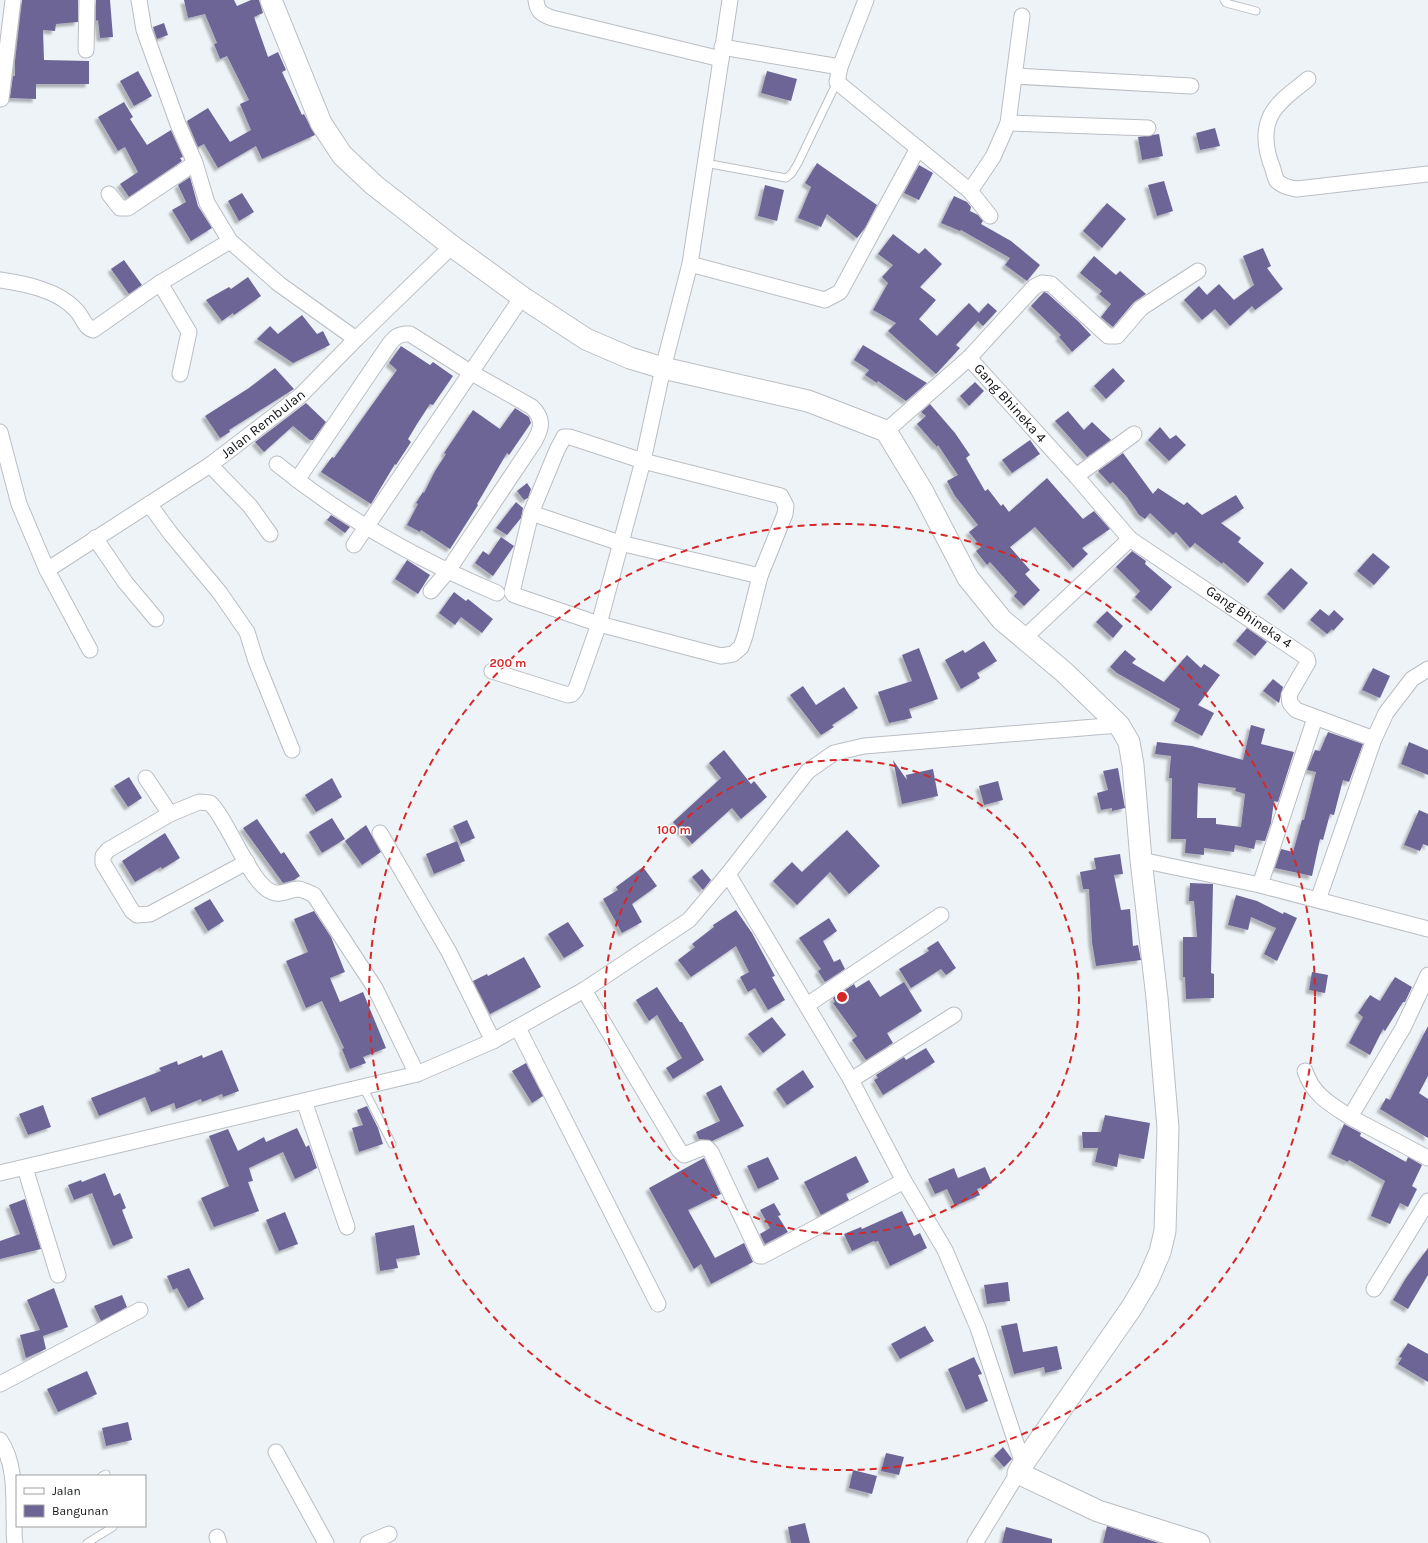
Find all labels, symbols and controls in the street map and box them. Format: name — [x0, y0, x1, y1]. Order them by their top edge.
street label: Gang Bhineka 4 — [970, 360, 1050, 446]
street label: Jalan Rembulan — [217, 386, 309, 462]
street label: Gang Bhineka 4 — [1203, 582, 1295, 652]
text: 200 m — [490, 656, 526, 670]
text: 100 m — [657, 823, 691, 837]
centre of rings — [835, 990, 849, 1004]
legend — [16, 1475, 146, 1527]
text: Jalan — [52, 1484, 81, 1498]
text: Bangunan — [52, 1504, 108, 1518]

